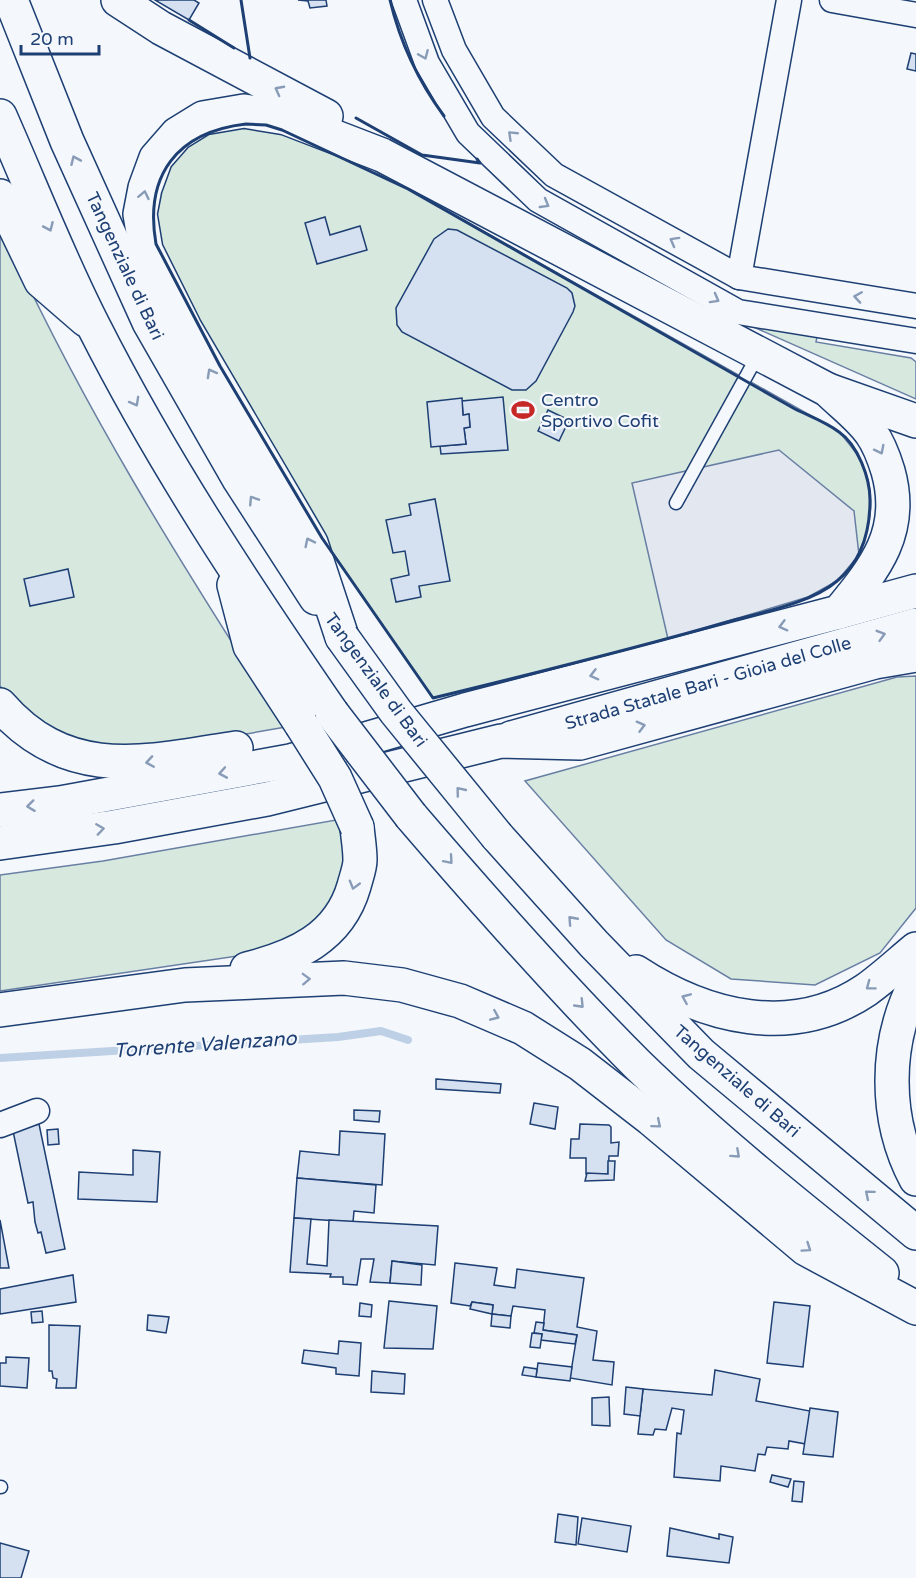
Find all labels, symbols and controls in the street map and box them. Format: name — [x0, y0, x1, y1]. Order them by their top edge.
scale bar — [21, 18, 99, 56]
text: 20 m — [30, 28, 74, 50]
one-way arrow — [417, 49, 429, 60]
one-way arrow — [274, 86, 285, 97]
one-way arrow — [509, 131, 519, 142]
one-way arrow — [71, 155, 83, 166]
street label: Tangenziale di Bari — [81, 189, 169, 343]
one-way arrow — [137, 191, 150, 201]
one-way arrow — [539, 197, 549, 208]
one-way arrow — [42, 220, 54, 231]
one-way arrow — [670, 237, 680, 248]
one-way arrow — [854, 291, 864, 304]
one-way arrow — [709, 292, 720, 303]
one-way arrow — [207, 369, 218, 380]
place label: Centro Sportivo Cofit — [541, 389, 659, 432]
one-way arrow — [128, 396, 139, 406]
sports icon: Centro Sportivo Cofit — [510, 397, 536, 423]
one-way arrow — [872, 443, 884, 454]
one-way arrow — [249, 495, 260, 506]
one-way arrow — [305, 537, 317, 548]
street label: Tangenziale di Bari — [320, 609, 432, 751]
one-way arrow — [778, 619, 788, 632]
one-way arrow — [875, 630, 886, 642]
street label: Strada Statale Bari - Gioia del Colle — [562, 632, 854, 734]
one-way arrow — [589, 668, 600, 680]
one-way arrow — [635, 721, 646, 733]
one-way arrow — [146, 755, 155, 767]
one-way arrow — [218, 766, 228, 779]
one-way arrow — [457, 786, 468, 797]
one-way arrow — [26, 799, 35, 812]
one-way arrow — [95, 823, 104, 835]
one-way arrow — [442, 853, 453, 864]
one-way arrow — [349, 879, 361, 890]
one-way arrow — [568, 916, 579, 927]
one-way arrow — [301, 973, 310, 985]
one-way arrow — [866, 978, 877, 989]
one-way arrow — [682, 993, 693, 1005]
one-way arrow — [573, 998, 584, 1008]
one-way arrow — [489, 1009, 500, 1021]
street label: Tangenziale di Bari — [669, 1020, 805, 1142]
water label: Torrente Valenzano — [113, 1027, 298, 1063]
one-way arrow — [650, 1117, 661, 1128]
one-way arrow — [729, 1147, 740, 1158]
one-way arrow — [865, 1191, 876, 1202]
one-way arrow — [800, 1241, 811, 1252]

